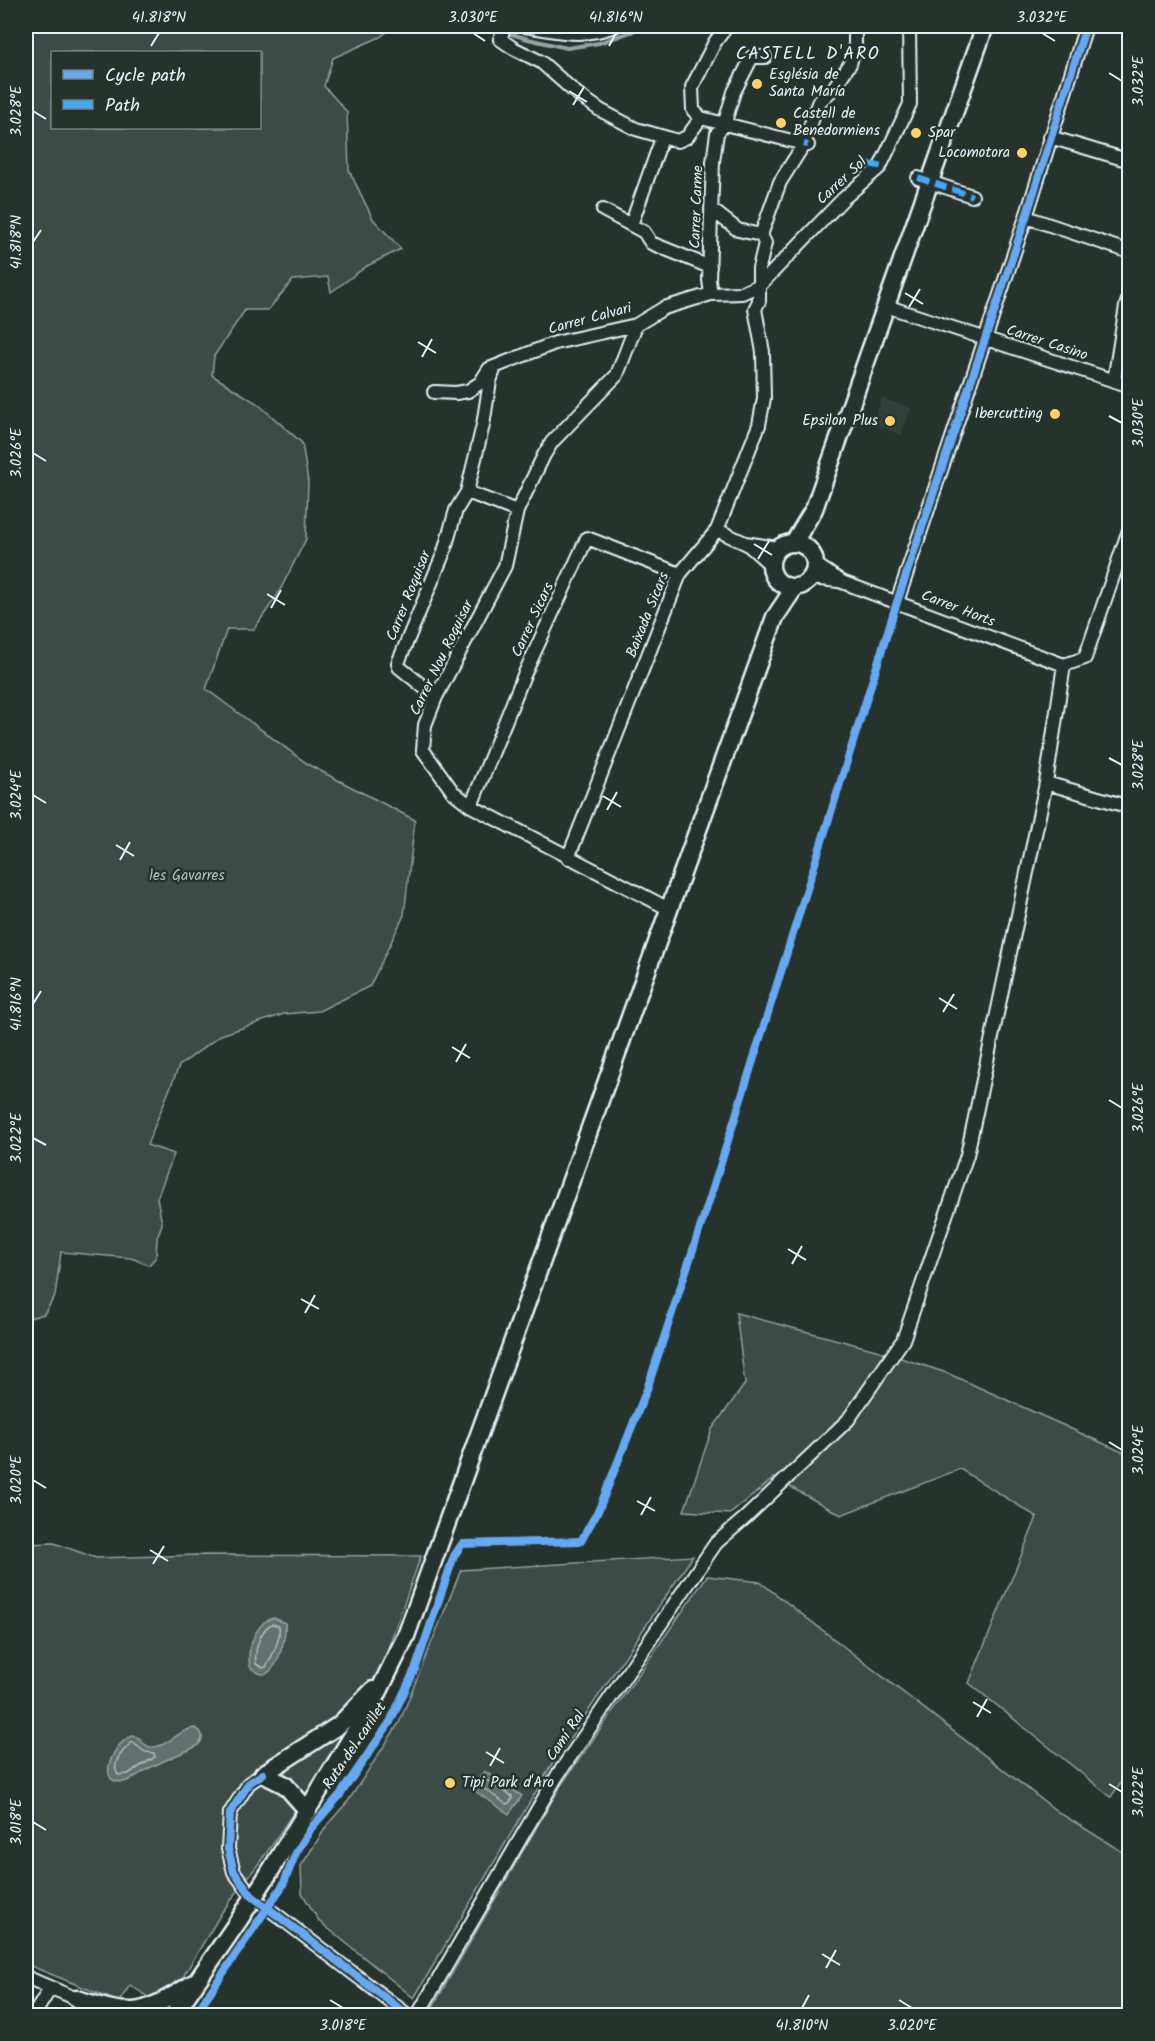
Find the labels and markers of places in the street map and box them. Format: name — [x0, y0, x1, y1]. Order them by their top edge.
place label: Església de Santa María — [769, 63, 845, 104]
marker: Església de Santa María — [750, 77, 764, 91]
place label: Castell de Benedormiens — [793, 102, 881, 143]
marker: Castell de Benedormiens — [774, 116, 788, 130]
place label: Spar — [928, 121, 956, 145]
marker: Spar — [909, 126, 923, 140]
place label: Locomotora — [938, 141, 1010, 165]
marker: Locomotora — [1015, 146, 1029, 160]
place label: Ibercutting — [975, 402, 1043, 426]
marker: Ibercutting — [1048, 407, 1062, 421]
place label: Epsilon Plus — [802, 409, 879, 433]
marker: Epsilon Plus — [883, 414, 897, 428]
place label: Tipi Park d'Aro — [462, 1771, 554, 1795]
marker: Tipi Park d'Aro — [443, 1776, 457, 1790]

